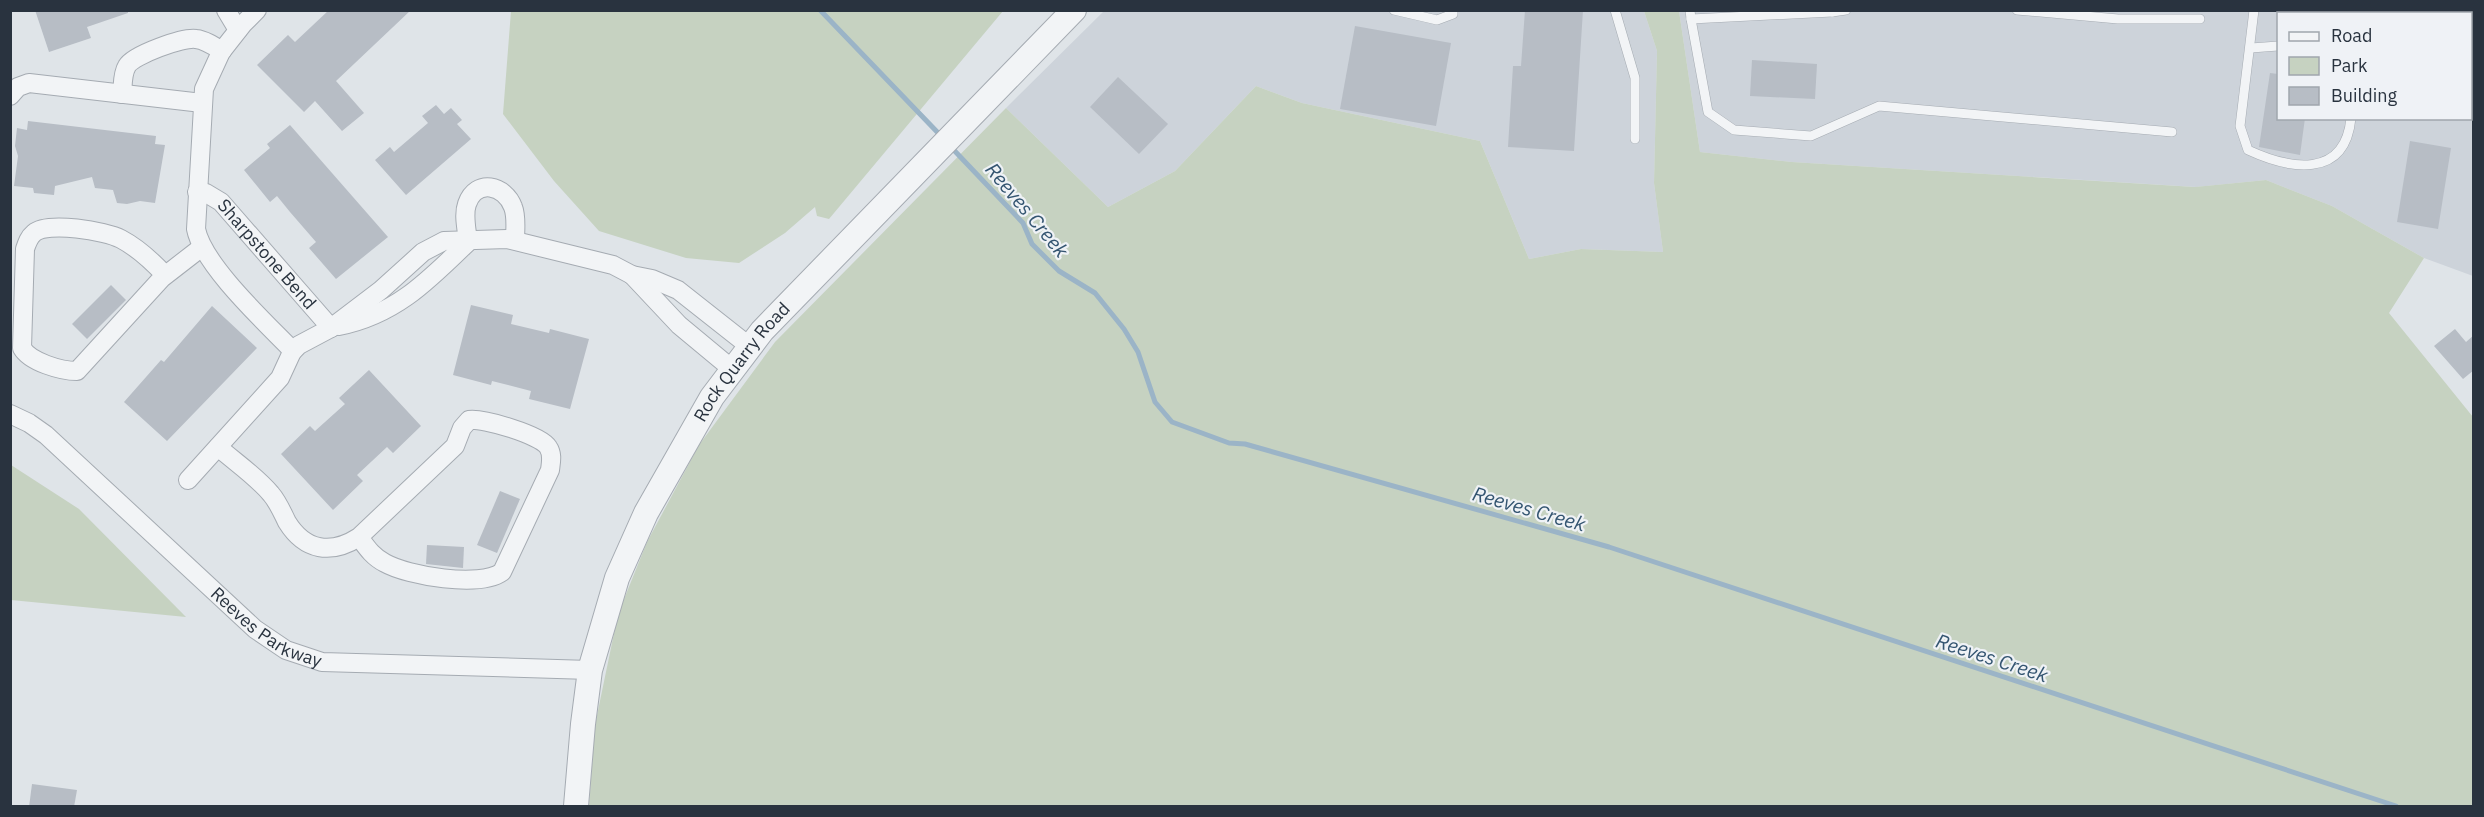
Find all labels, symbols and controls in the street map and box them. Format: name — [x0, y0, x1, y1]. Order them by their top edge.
legend — [2277, 12, 2472, 120]
text: Road — [2331, 24, 2372, 47]
text: Park — [2331, 54, 2368, 77]
text: Building — [2331, 84, 2398, 107]
water label: Reeves Creek — [980, 157, 1075, 263]
street label: Sharpstone Bend — [213, 194, 321, 314]
street label: Rock Quarry Road — [688, 297, 795, 426]
water label: Reeves Creek — [1470, 480, 1589, 538]
street label: Reeves Parkway — [206, 582, 325, 672]
water label: Reeves Creek — [1933, 627, 2052, 688]

